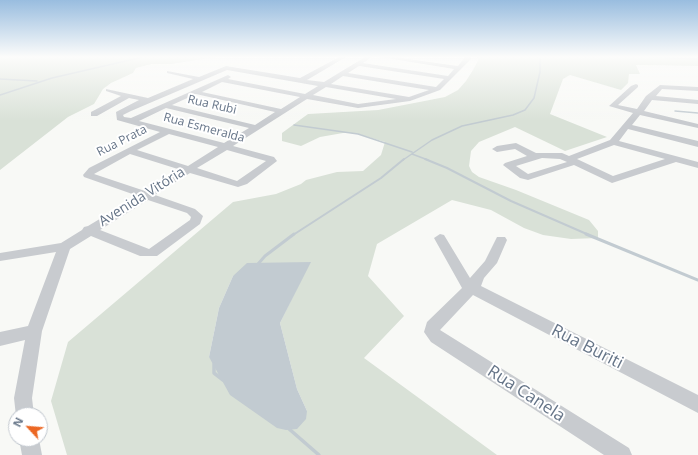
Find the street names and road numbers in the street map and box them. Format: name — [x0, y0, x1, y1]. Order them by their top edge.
street label: Rua Rubi — [186, 92, 238, 118]
street label: Rua Esmeralda — [162, 110, 246, 146]
street label: Rua Prata — [95, 122, 149, 160]
street label: Avenida Vitória — [96, 164, 188, 230]
street label: Rua Buriti — [548, 320, 626, 374]
street label: Rua Canela — [483, 361, 569, 427]

